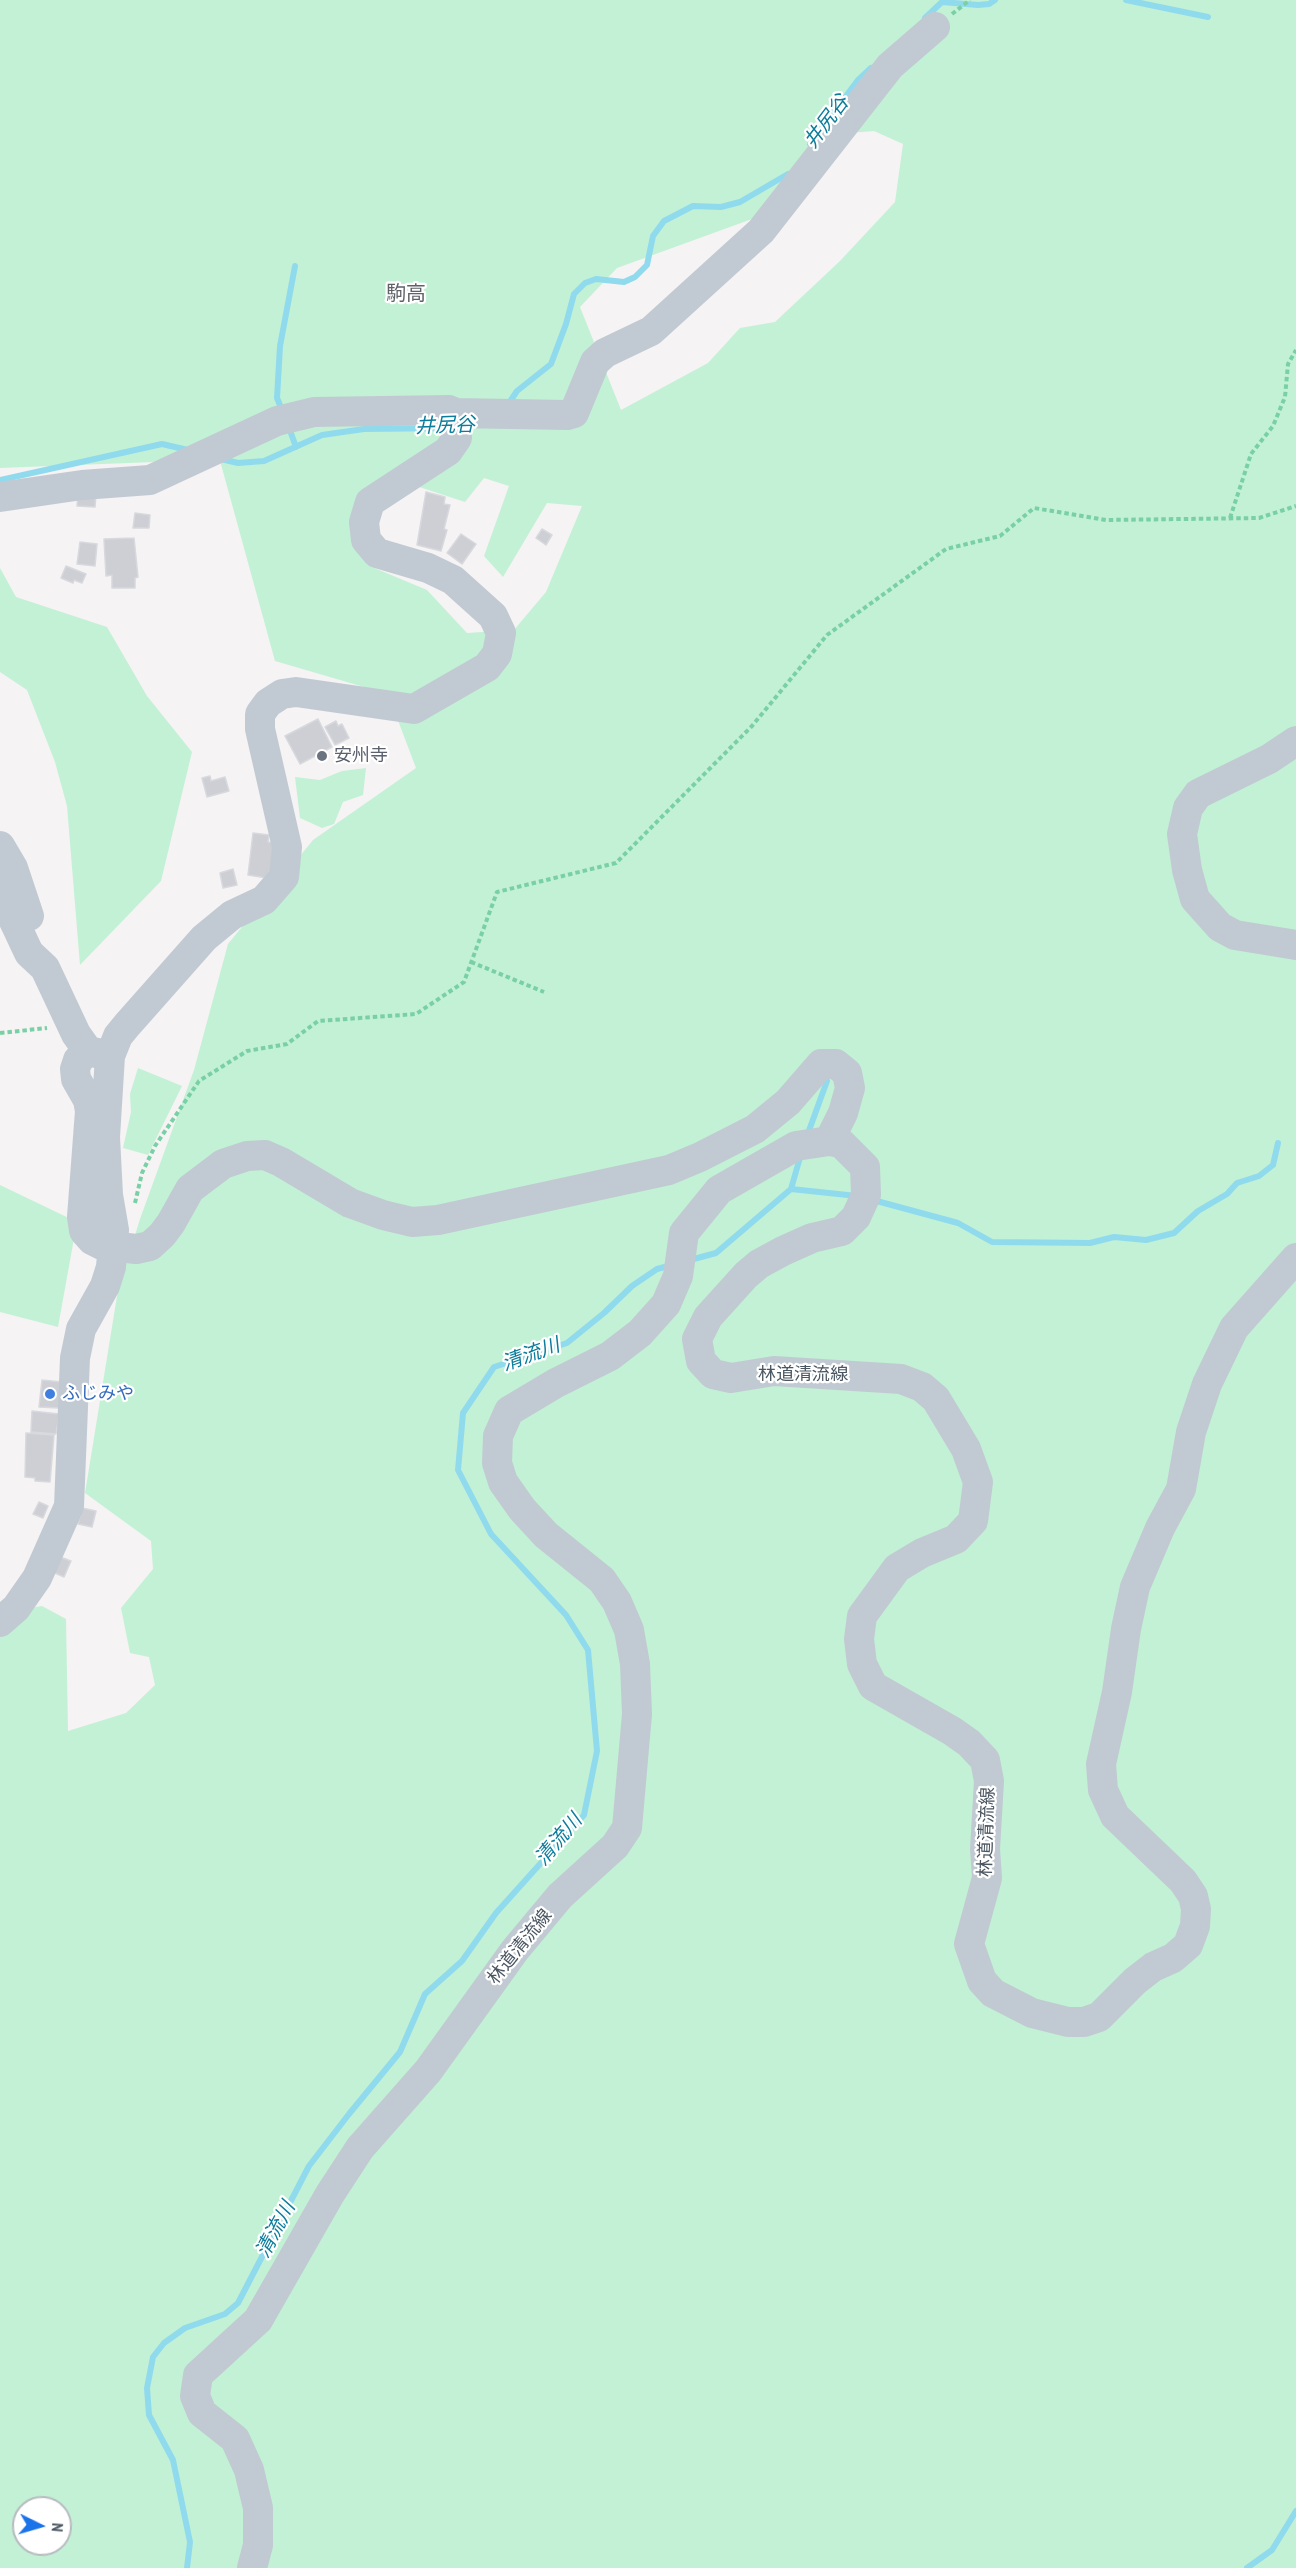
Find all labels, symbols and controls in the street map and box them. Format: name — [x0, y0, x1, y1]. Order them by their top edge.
water label: 井尻谷 — [799, 91, 855, 153]
district label: 駒高 — [386, 282, 426, 306]
water label: 井尻谷 — [415, 413, 475, 439]
place label: 安州寺 — [334, 745, 388, 767]
marker: 安州寺 — [315, 749, 329, 763]
water label: 清流川 — [499, 1333, 563, 1377]
street label: 林道清流線 — [758, 1364, 848, 1386]
place label: ふじみや — [62, 1383, 134, 1405]
marker: ふじみや — [43, 1387, 57, 1401]
street label: 林道清流線 — [975, 1787, 999, 1877]
water label: 清流川 — [531, 1809, 587, 1871]
street label: 林道清流線 — [483, 1905, 557, 1989]
water label: 清流川 — [251, 2198, 301, 2262]
north arrow — [12, 2496, 72, 2556]
text: N — [48, 2522, 68, 2533]

